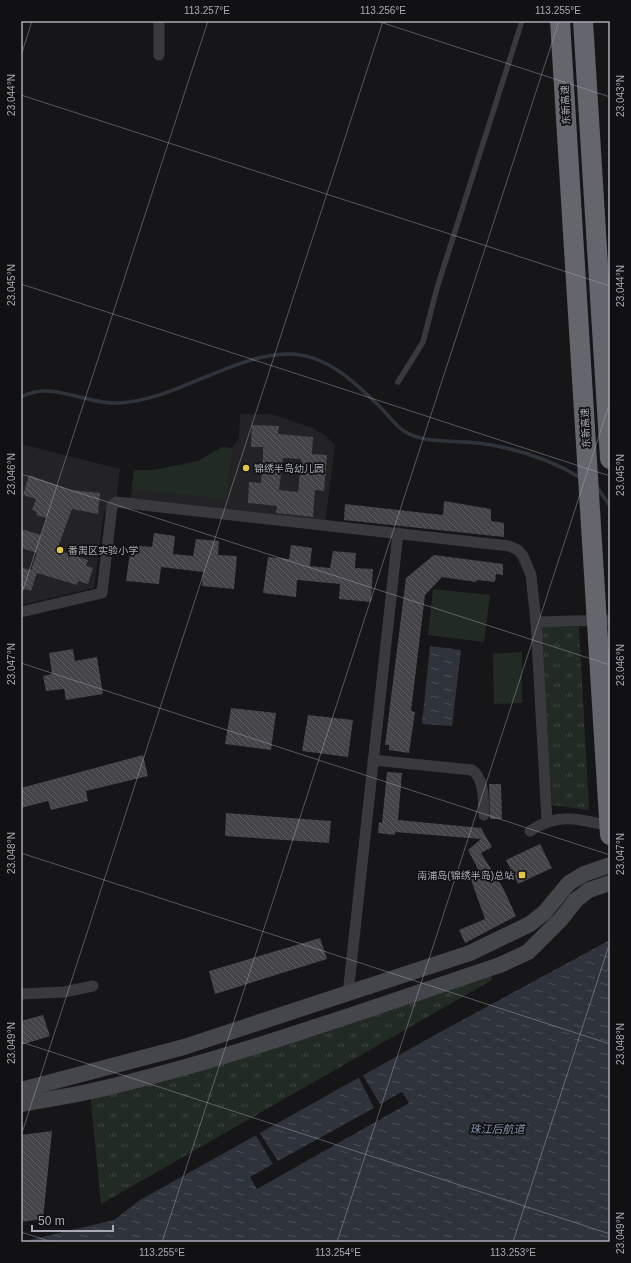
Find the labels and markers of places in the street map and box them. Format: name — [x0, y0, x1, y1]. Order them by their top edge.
marker: 锦绣半岛幼儿园 — [241, 463, 251, 473]
place label: 锦绣半岛幼儿园 — [254, 463, 324, 474]
marker: 番禺区实验小学 — [55, 545, 65, 555]
place label: 番禺区实验小学 — [68, 545, 138, 556]
place label: 南浦岛(锦绣半岛)总站 — [417, 870, 514, 881]
marker: 南浦岛(锦绣半岛)总站 — [517, 870, 527, 880]

